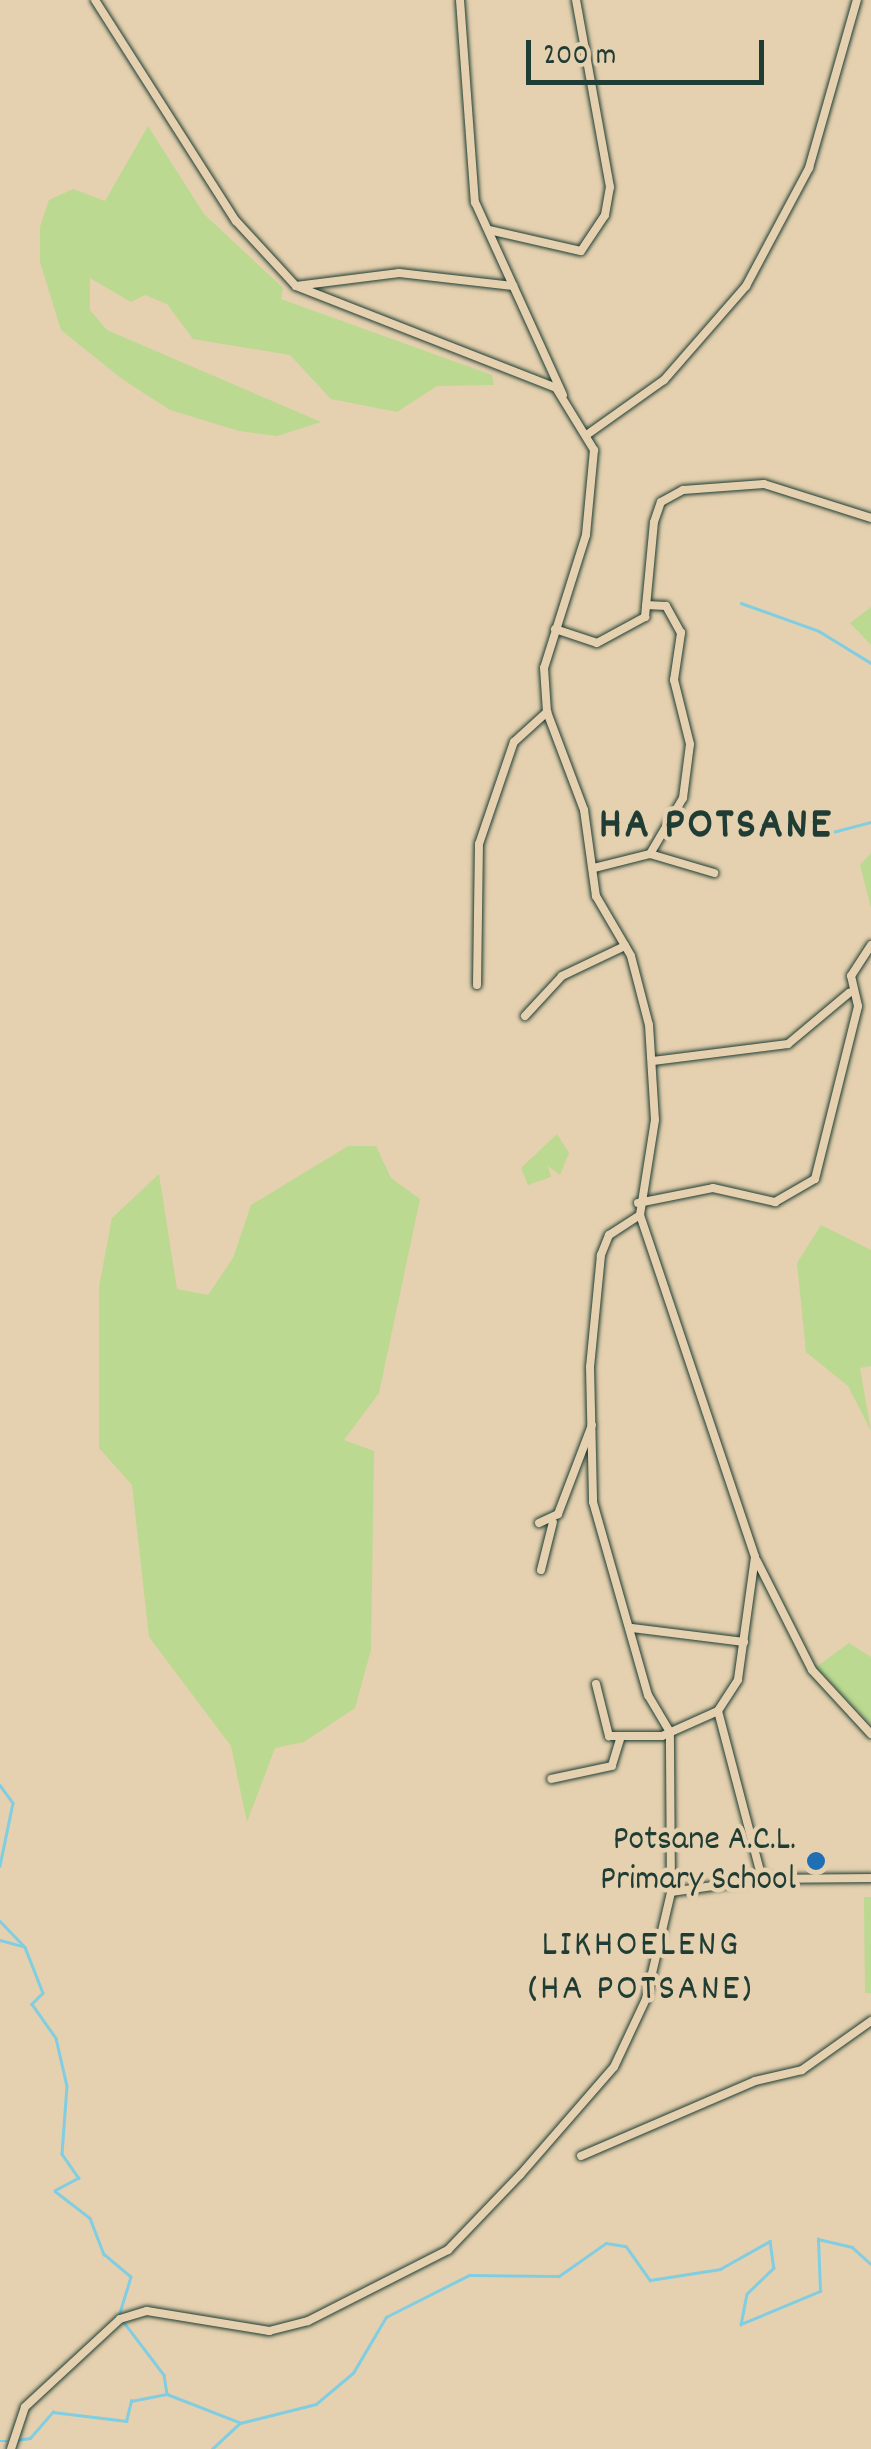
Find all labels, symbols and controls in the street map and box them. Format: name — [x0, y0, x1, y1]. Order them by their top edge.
scale bar — [531, 20, 768, 82]
text: 200 m — [543, 36, 616, 79]
district label: HA POTSANE — [599, 801, 833, 855]
place label: Potsane A.C.L. Primary School — [600, 1820, 796, 1902]
marker: Potsane A.C.L. Primary School — [805, 1850, 827, 1872]
district label: LIKHOELENG (HA POTSANE) — [528, 1924, 754, 2014]

